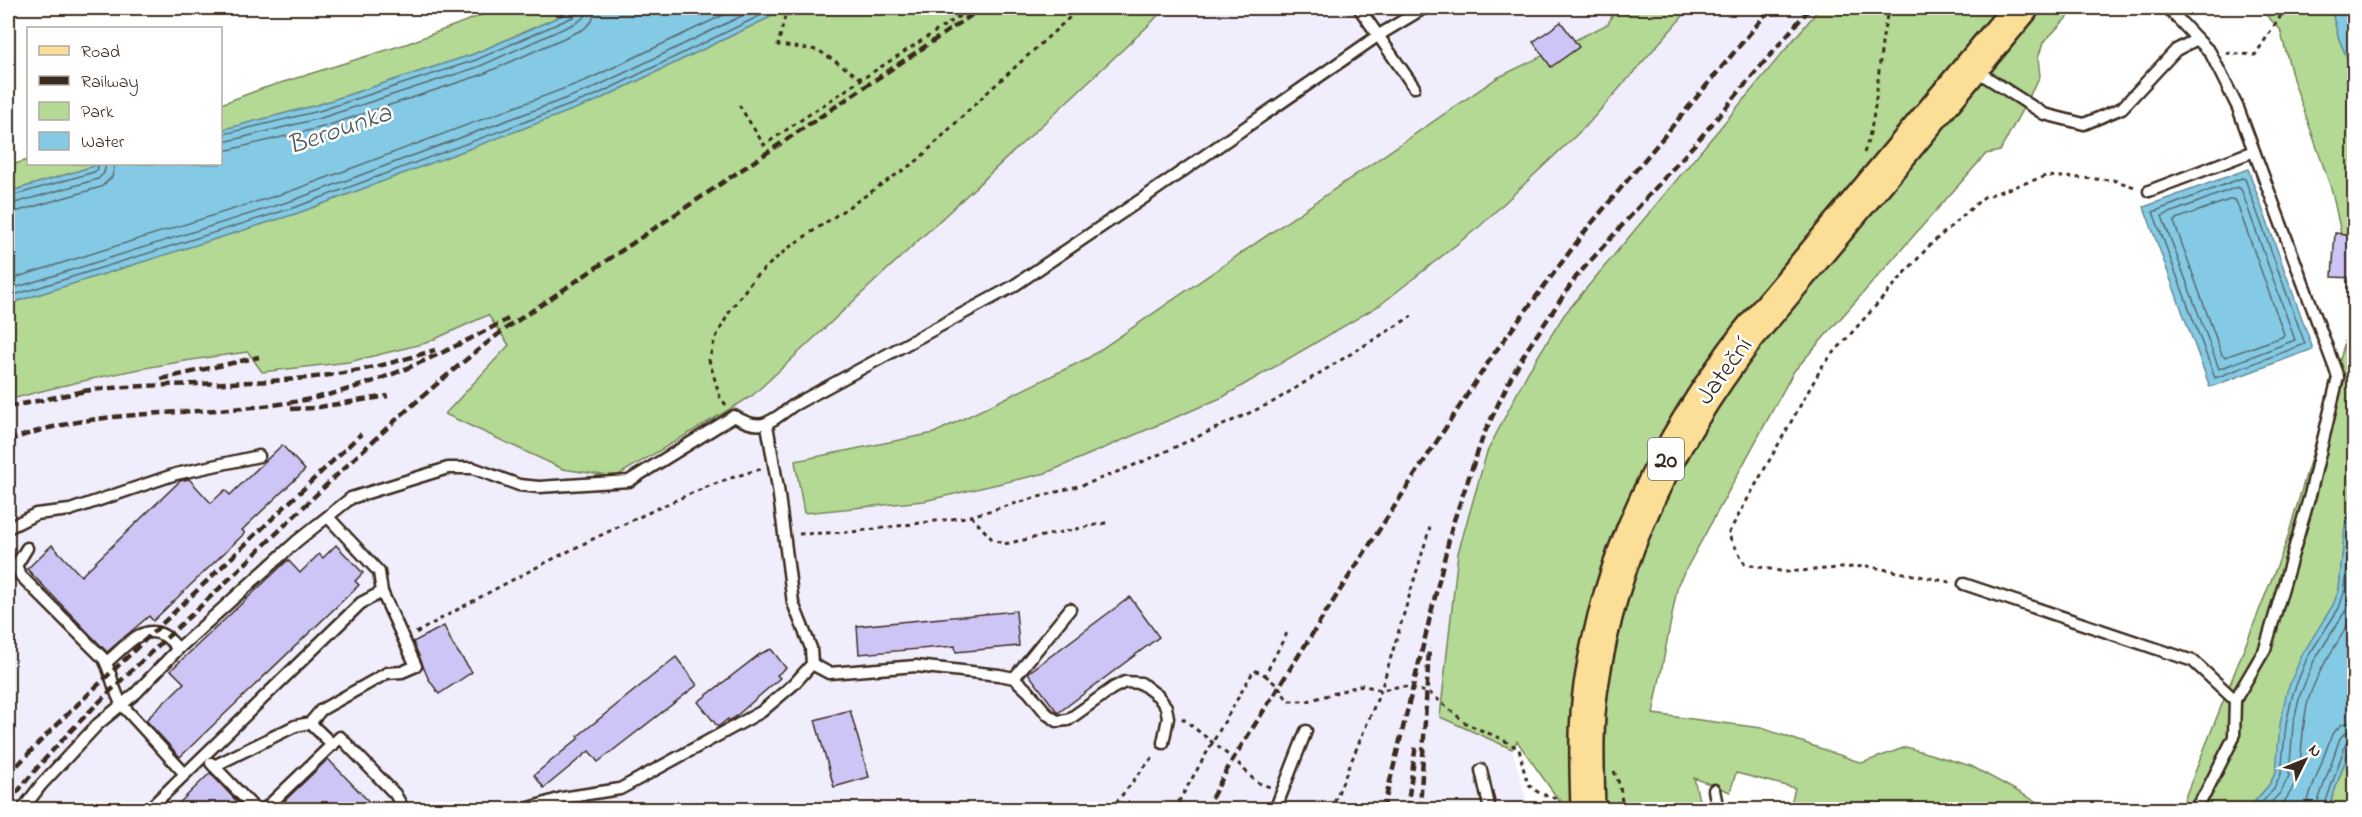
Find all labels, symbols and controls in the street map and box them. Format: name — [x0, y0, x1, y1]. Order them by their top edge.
legend — [27, 27, 222, 165]
text: Road — [81, 40, 120, 66]
text: Railway — [81, 70, 138, 96]
water label: Berounka — [283, 94, 397, 166]
text: Park — [81, 100, 114, 126]
text: Water — [81, 130, 125, 156]
street label: Jateční — [1688, 330, 1763, 414]
road number: 20 — [1648, 438, 1684, 480]
north arrow — [2275, 730, 2335, 790]
text: N — [2302, 739, 2327, 763]

